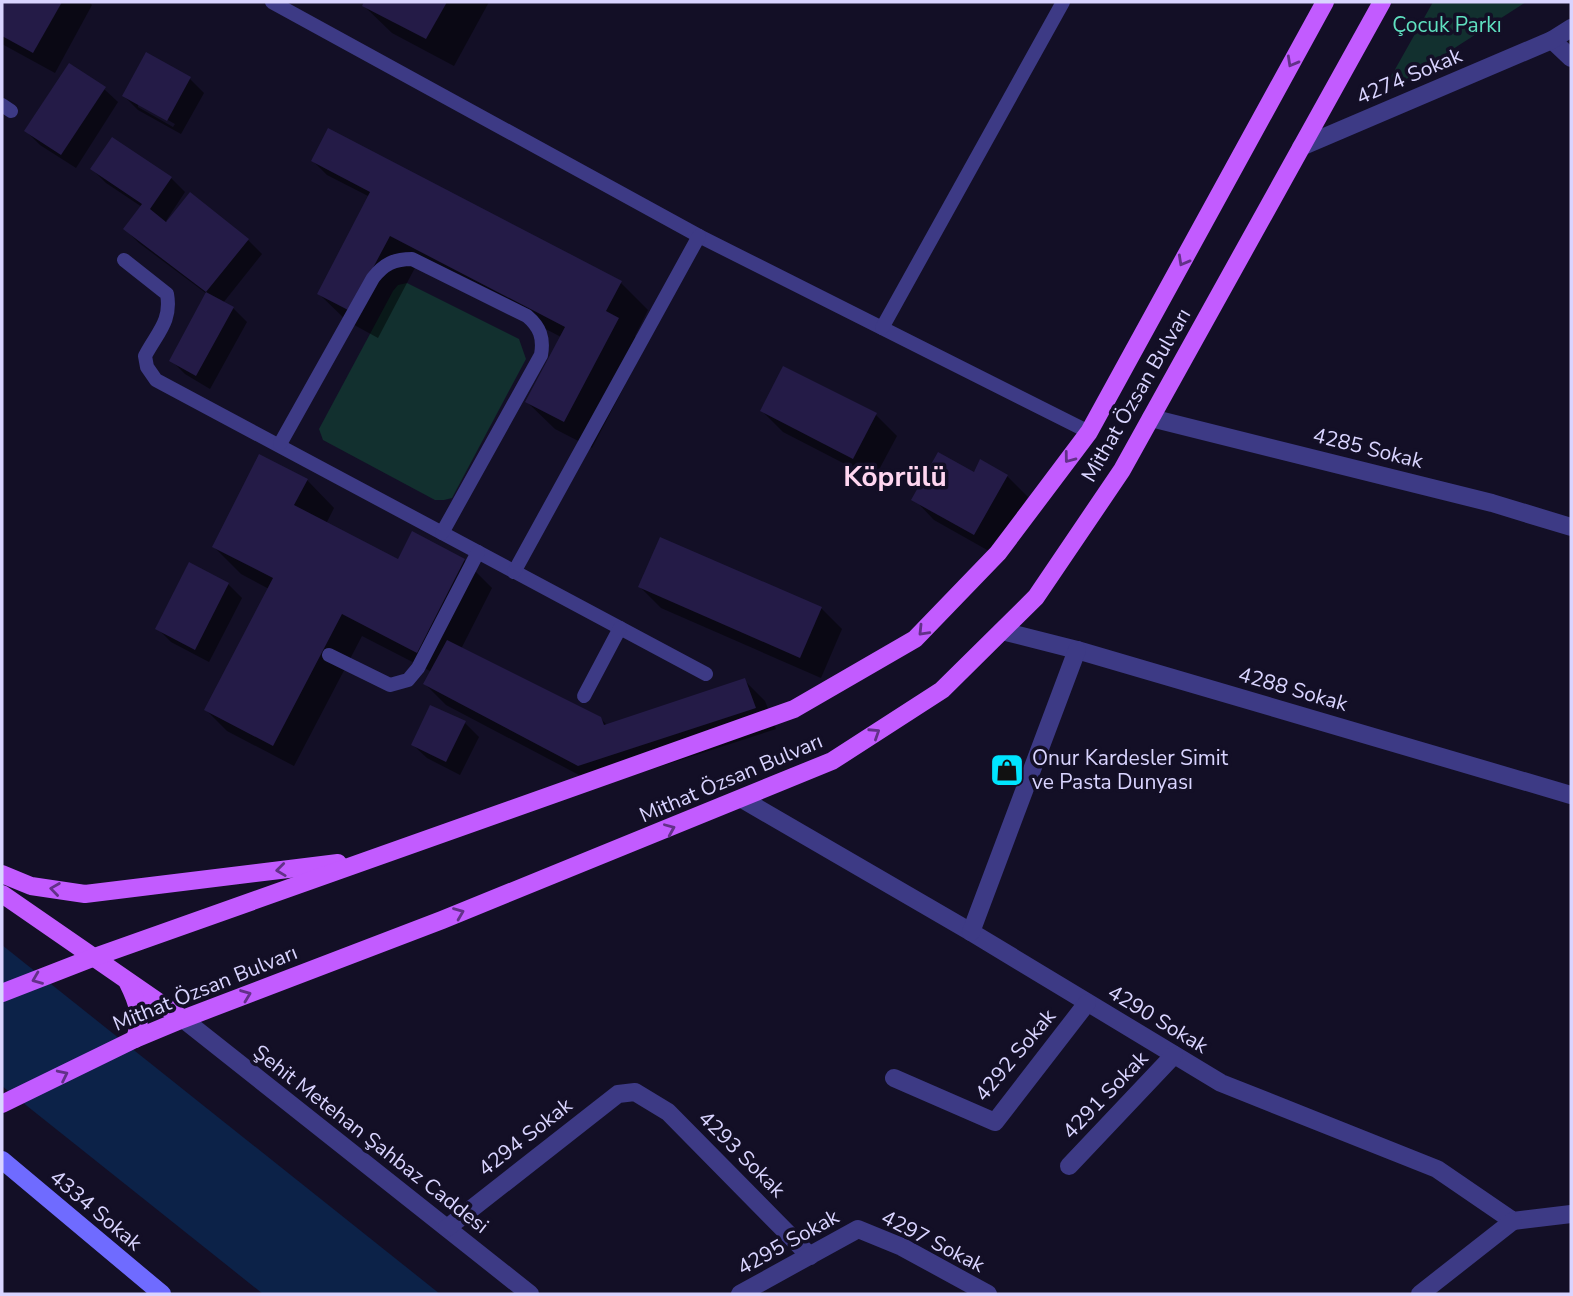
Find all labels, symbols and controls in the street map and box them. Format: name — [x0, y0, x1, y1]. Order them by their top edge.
park label: Çocuk Parkı — [1392, 11, 1502, 39]
street label: 4274 Sokak — [1352, 41, 1467, 111]
one-way arrow — [1287, 54, 1300, 67]
one-way arrow — [1178, 254, 1191, 266]
street label: Mithat Özsan Bulvarı — [1075, 303, 1197, 487]
street label: 4285 Sokak — [1310, 421, 1426, 475]
one-way arrow — [1065, 450, 1078, 463]
district label: Köprülü — [843, 458, 947, 496]
one-way arrow — [918, 623, 931, 636]
street label: 4288 Sokak — [1235, 660, 1351, 718]
street label: Mithat Özsan Bulvarı — [635, 727, 827, 829]
one-way arrow — [868, 728, 881, 741]
place label: Onur Kardesler Simit ve Pasta Dunyası — [1032, 744, 1229, 796]
shop icon: Onur Kardesler Simit ve Pasta Dunyası — [988, 751, 1026, 789]
one-way arrow — [663, 823, 675, 837]
one-way arrow — [275, 862, 287, 877]
one-way arrow — [49, 882, 61, 897]
one-way arrow — [452, 908, 464, 922]
street label: Mithat Özsan Bulvarı — [109, 938, 301, 1038]
one-way arrow — [31, 971, 43, 985]
street label: 4290 Sokak — [1103, 978, 1214, 1060]
one-way arrow — [240, 989, 252, 1003]
street label: 4292 Sokak — [968, 1003, 1062, 1107]
street label: Şehit Metehan Şahbaz Caddesi — [247, 1038, 495, 1240]
street label: 4291 Sokak — [1056, 1044, 1154, 1145]
one-way arrow — [56, 1069, 68, 1083]
street label: 4294 Sokak — [472, 1091, 578, 1183]
street label: 4293 Sokak — [692, 1104, 792, 1204]
street label: 4334 Sokak — [44, 1163, 148, 1257]
street label: 4295 Sokak — [732, 1202, 844, 1281]
street label: 4297 Sokak — [877, 1203, 990, 1279]

